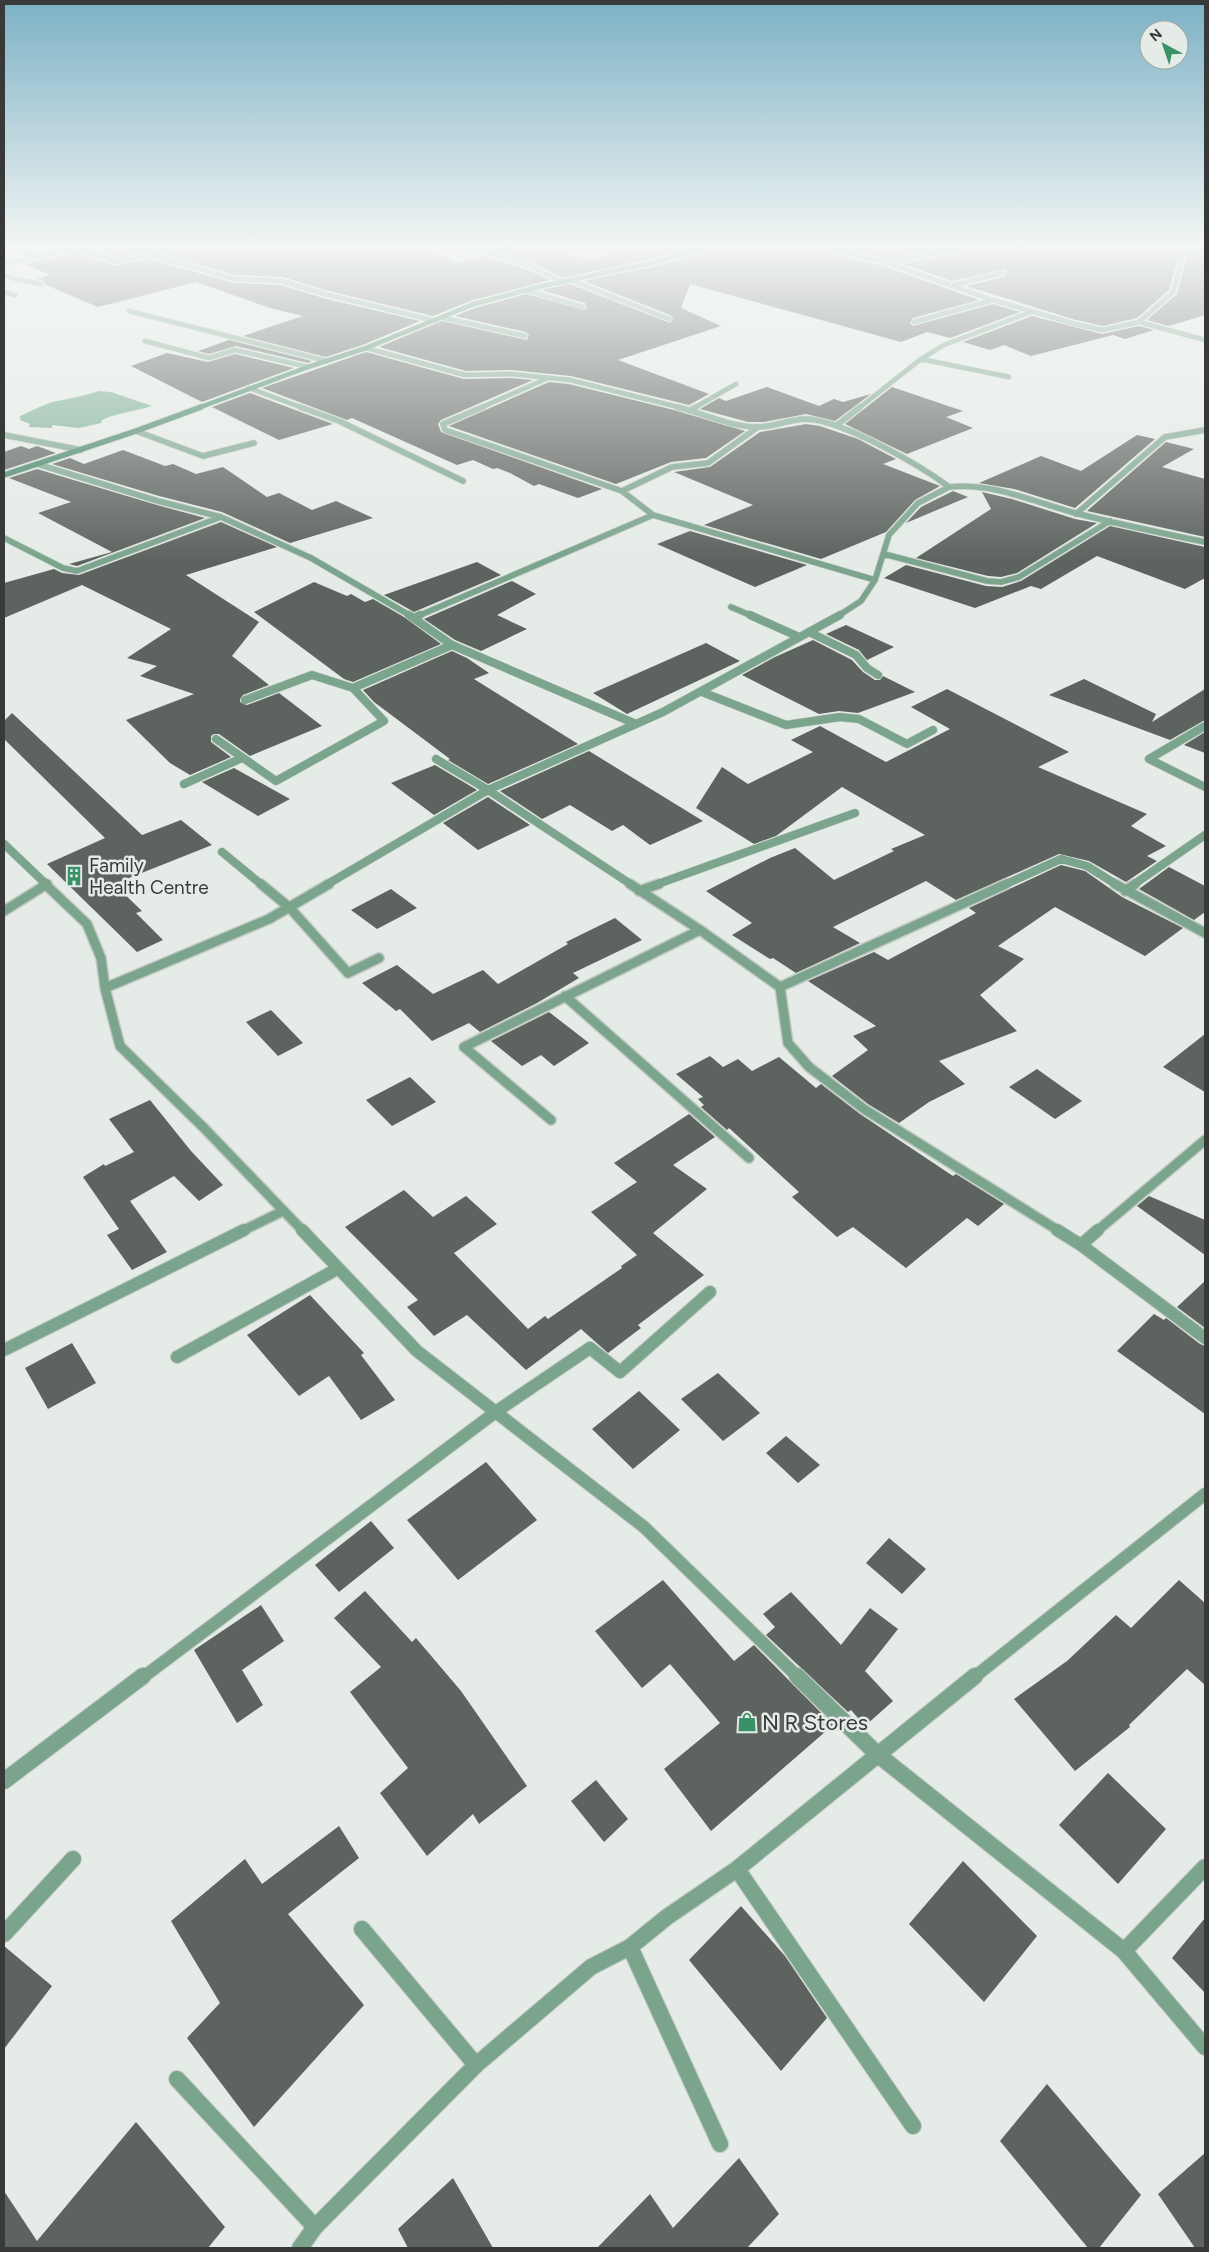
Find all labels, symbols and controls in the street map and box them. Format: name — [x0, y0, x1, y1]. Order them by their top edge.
north arrow — [1139, 20, 1189, 70]
text: N — [1146, 25, 1166, 45]
place label: Family Health Centre — [89, 854, 209, 899]
building icon: Family Health Centre — [63, 865, 85, 887]
place label: N R Stores — [762, 1709, 868, 1736]
shop icon: N R Stores — [736, 1711, 758, 1733]

